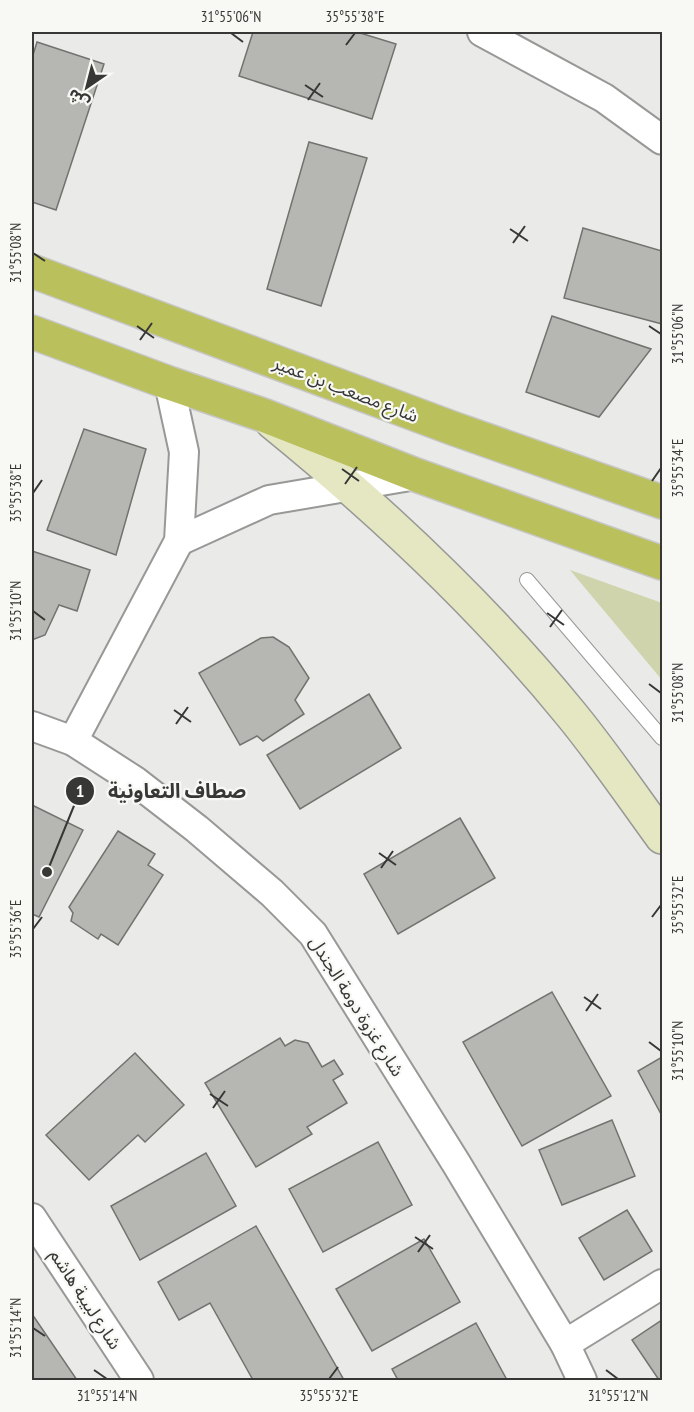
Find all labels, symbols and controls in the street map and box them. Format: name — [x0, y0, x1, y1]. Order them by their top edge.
text: 31°55'06"N — [201, 7, 261, 26]
text: 35°55'38"E — [325, 7, 385, 26]
north arrow — [57, 57, 117, 117]
text: ش — [64, 85, 93, 114]
text: 31°55'08"N — [6, 223, 25, 283]
text: 31°55'06"N — [668, 304, 687, 364]
street label: شارع مصعب بن عمير — [268, 350, 422, 430]
text: 35°55'34"E — [668, 438, 687, 498]
text: 35°55'38"E — [6, 463, 25, 523]
text: 31°55'10"N — [6, 581, 25, 641]
text: 31°55'08"N — [668, 663, 687, 723]
callout: صطاف التعاونية — [65, 772, 258, 810]
text: صطاف التعاونية — [108, 778, 246, 804]
text: 1 — [76, 779, 84, 802]
text: 35°55'32"E — [668, 875, 687, 935]
text: 35°55'36"E — [6, 899, 25, 959]
street label: شارع غزوة دومة الجندل — [302, 931, 410, 1082]
text: 31°55'10"N — [668, 1021, 687, 1081]
street label: شارع لبيبة هاشم — [43, 1245, 127, 1355]
text: 31°55'14"N — [6, 1298, 25, 1358]
text: 31°55'14"N — [77, 1386, 137, 1405]
text: 35°55'32"E — [299, 1386, 359, 1405]
text: 31°55'12"N — [588, 1386, 648, 1405]

